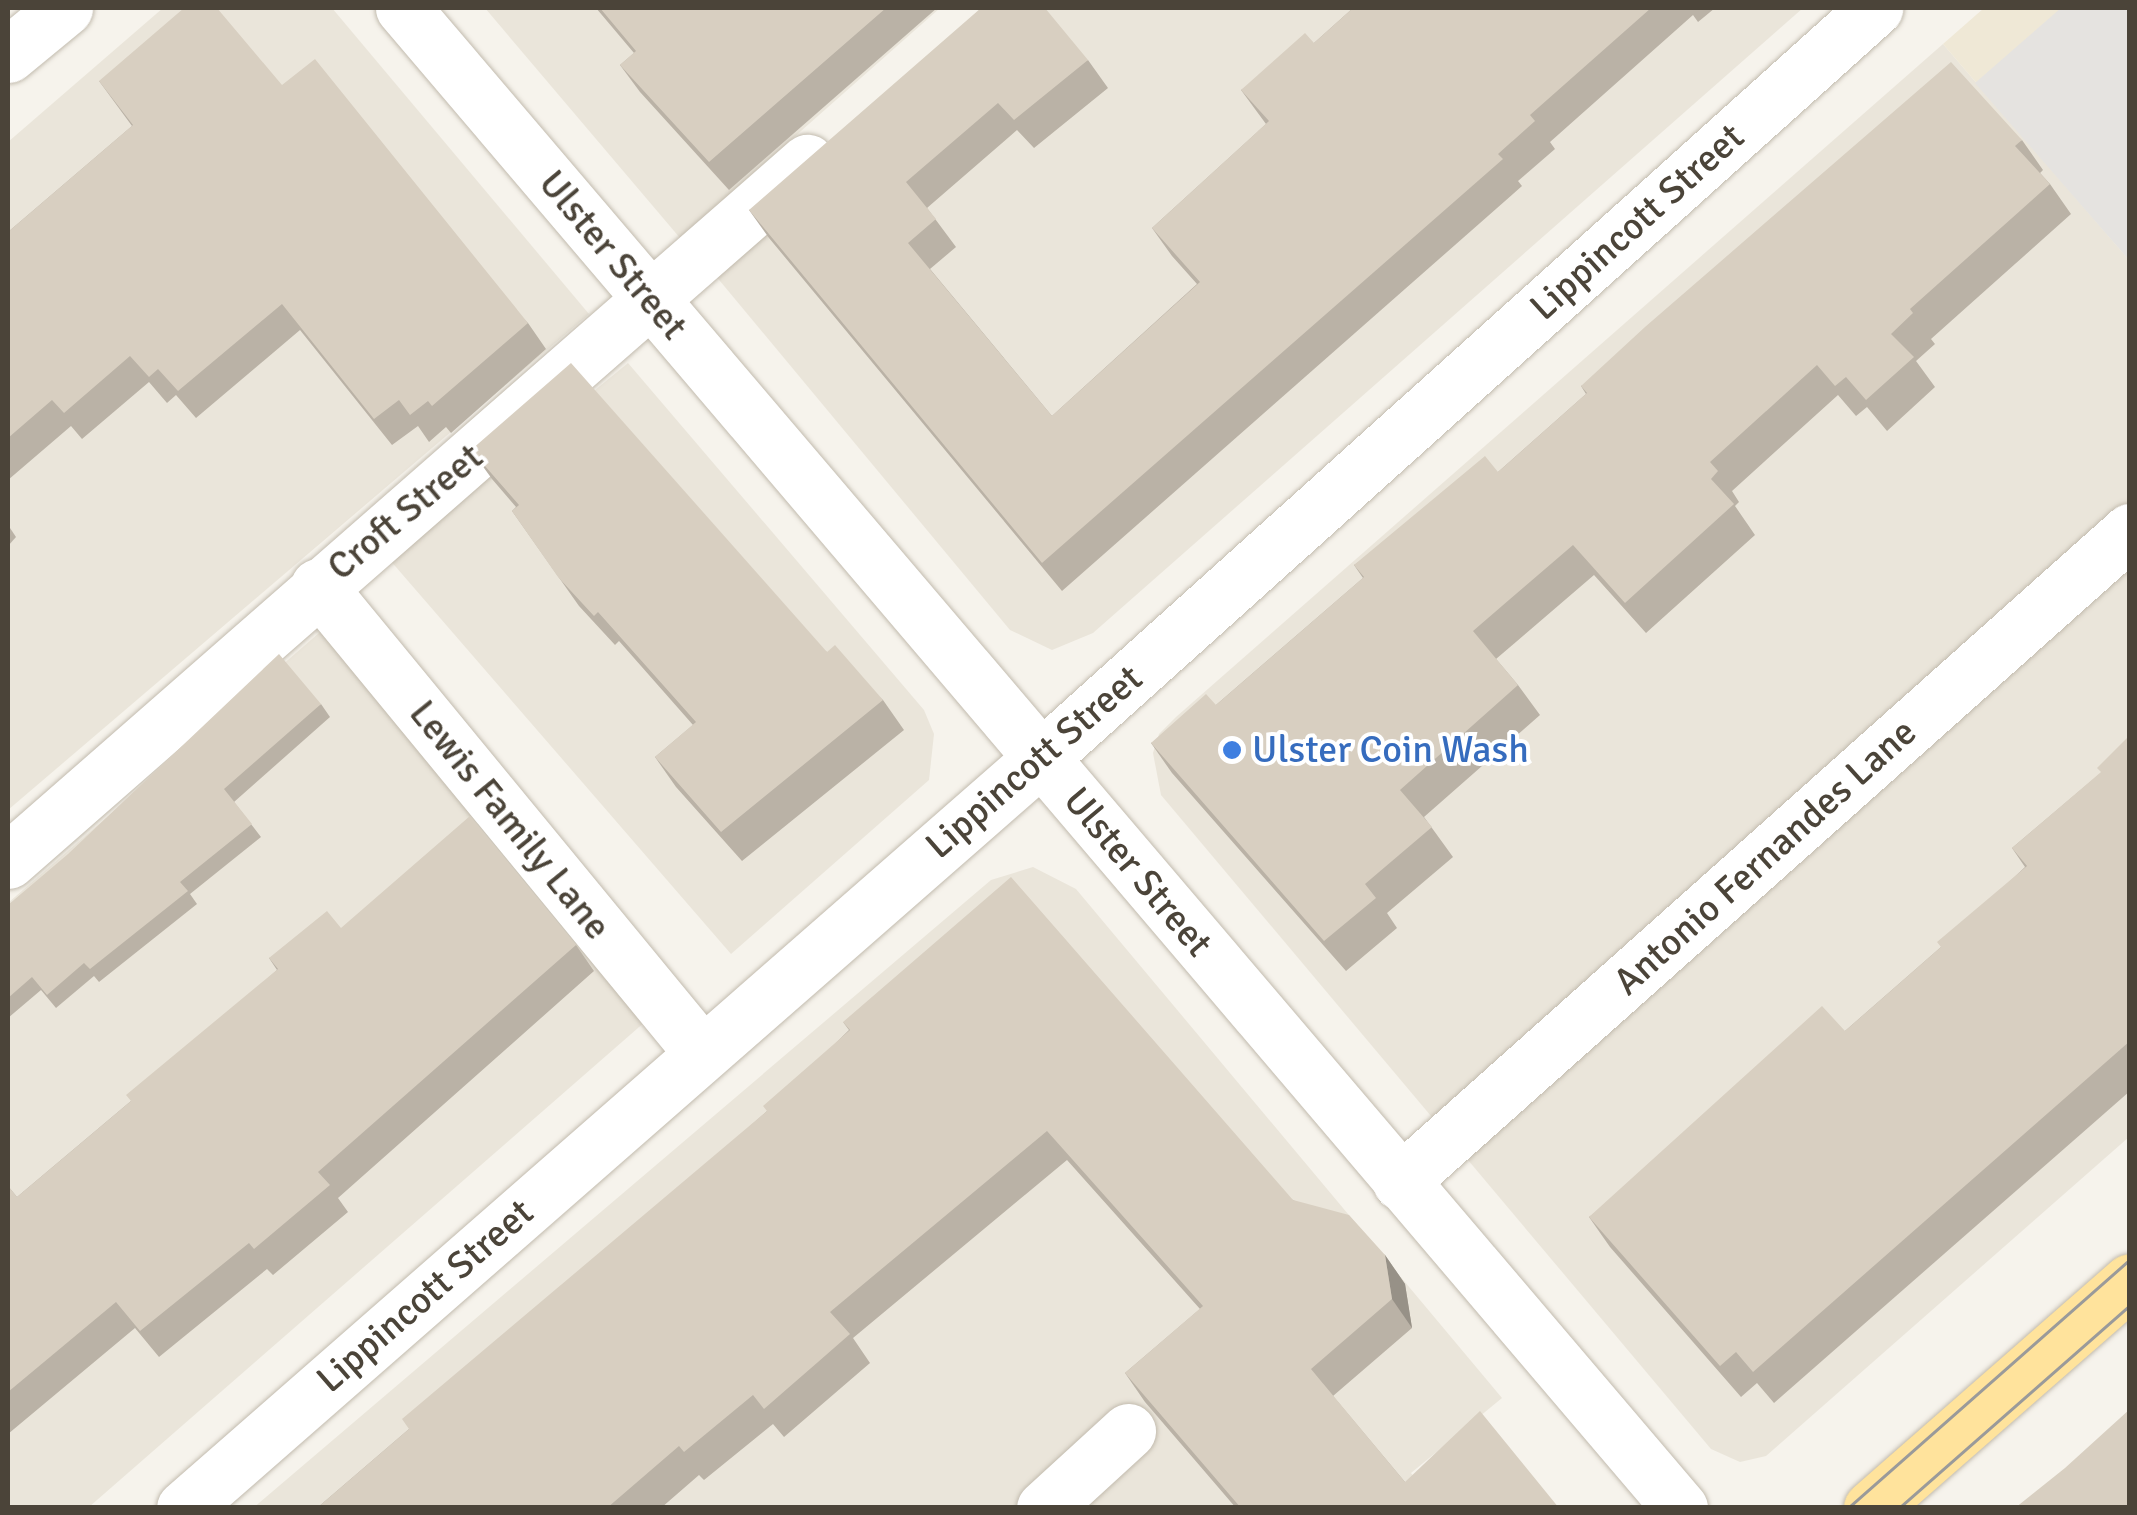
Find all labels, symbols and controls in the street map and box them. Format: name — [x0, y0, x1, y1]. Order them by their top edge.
street label: Lippincott Street — [1521, 114, 1753, 330]
street label: Ulster Street — [529, 161, 697, 349]
street label: Croft Street — [318, 434, 492, 590]
street label: Lippincott Street — [916, 656, 1152, 868]
street label: Lewis Family Lane — [400, 691, 620, 949]
street label: Antonio Fernandes Lane — [1604, 709, 1926, 1005]
place label: Ulster Coin Wash — [1252, 727, 1529, 773]
marker: Ulster Coin Wash — [1221, 739, 1243, 761]
street label: Ulster Street — [1054, 778, 1222, 966]
street label: Lippincott Street — [307, 1190, 543, 1402]

